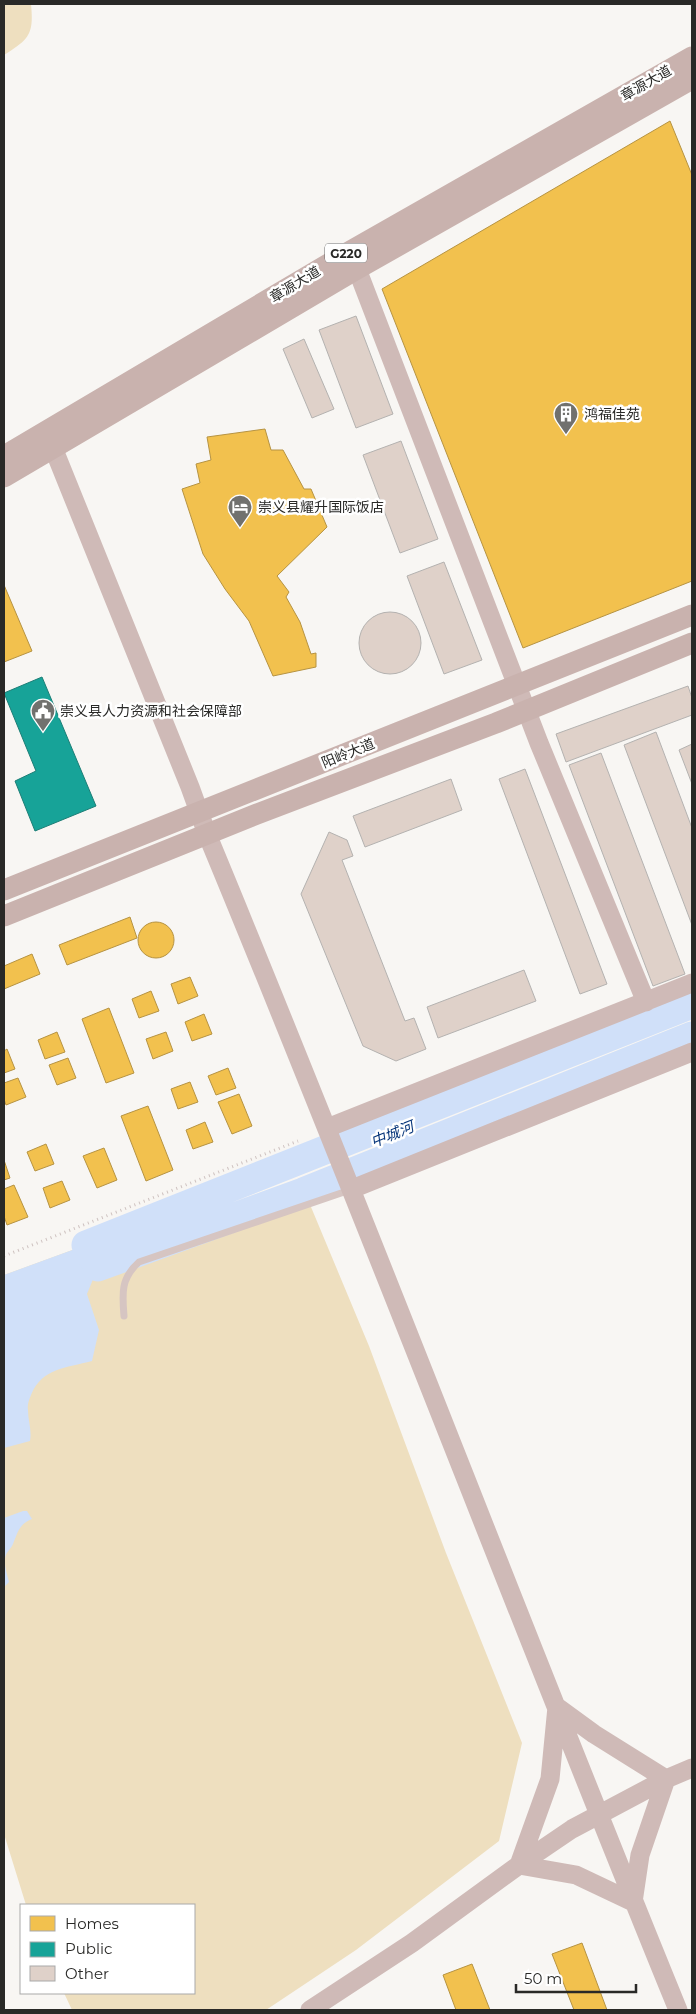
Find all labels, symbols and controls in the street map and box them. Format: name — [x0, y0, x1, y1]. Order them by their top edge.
street label: 章源大道 — [617, 61, 675, 105]
road number: G220 — [325, 244, 367, 262]
street label: 章源大道 — [266, 262, 324, 306]
building icon: 鸿福佳苑 — [553, 401, 579, 435]
place label: 鸿福佳苑 — [584, 405, 640, 423]
hotel icon: 崇义县耀升国际饭店 — [227, 494, 253, 528]
place label: 崇义县耀升国际饭店 — [258, 498, 384, 516]
public building icon: 崇义县人力资源和社会保障部 — [30, 698, 56, 732]
place label: 崇义县人力资源和社会保障部 — [60, 702, 242, 720]
street label: 阳岭大道 — [319, 734, 377, 772]
water label: 中城河 — [368, 1116, 419, 1151]
legend — [20, 1904, 195, 1994]
text: Homes — [65, 1914, 119, 1933]
text: Public — [65, 1939, 113, 1958]
scale bar — [516, 1962, 636, 1994]
text: Other — [65, 1964, 109, 1983]
text: 50 m — [524, 1969, 562, 1988]

